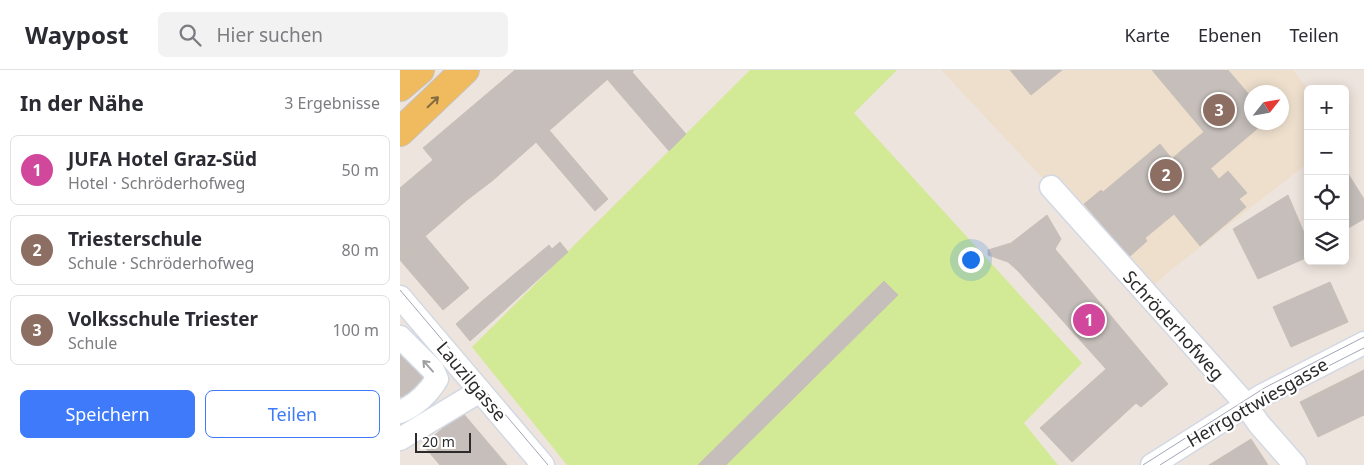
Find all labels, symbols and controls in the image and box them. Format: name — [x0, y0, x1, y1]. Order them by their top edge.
search box — [158, 12, 508, 57]
text: Waypost — [25, 18, 128, 51]
icon: search — [176, 21, 204, 49]
text: Hier suchen — [216, 22, 323, 48]
text: Karte — [1125, 23, 1170, 47]
text: Ebenen — [1198, 23, 1262, 47]
text: Teilen — [1290, 23, 1339, 47]
north arrow — [1244, 85, 1289, 130]
map controls — [1304, 85, 1349, 265]
button: + — [1304, 85, 1349, 130]
text: In der Nähe — [20, 89, 144, 117]
pin: 3 — [1203, 91, 1235, 129]
text: 3 Ergebnisse — [284, 92, 380, 114]
one-way arrow — [427, 96, 439, 108]
button: − — [1304, 130, 1349, 175]
text: JUFA Hotel Graz-Süd — [68, 146, 257, 172]
pin: 2 — [1150, 156, 1182, 194]
text: 1 — [32, 159, 42, 181]
text: 50 m — [342, 159, 379, 181]
text: Hotel · Schröderhofweg — [68, 172, 245, 194]
button: locate — [1304, 175, 1349, 220]
button: layers — [1304, 220, 1349, 265]
text: Triesterschule — [68, 226, 202, 252]
text: 2 — [32, 239, 42, 261]
text: 80 m — [342, 239, 379, 261]
your location — [958, 247, 984, 273]
text: Schule · Schröderhofweg — [68, 252, 254, 274]
street label: Schröderhofweg — [1118, 265, 1230, 385]
pin: 1 — [1073, 301, 1105, 339]
text: Volksschule Triester — [68, 306, 258, 332]
text: 3 — [32, 319, 42, 341]
text: 100 m — [332, 319, 379, 341]
text: Schule — [68, 332, 117, 354]
street label: Lauzilgasse — [432, 336, 512, 426]
street label: Herrgottwiesgasse — [1182, 352, 1332, 452]
one-way arrow — [422, 359, 434, 372]
button: Speichern — [20, 390, 195, 438]
button: Teilen — [205, 390, 380, 438]
scale bar — [415, 430, 471, 453]
text: 20 m — [422, 432, 455, 451]

